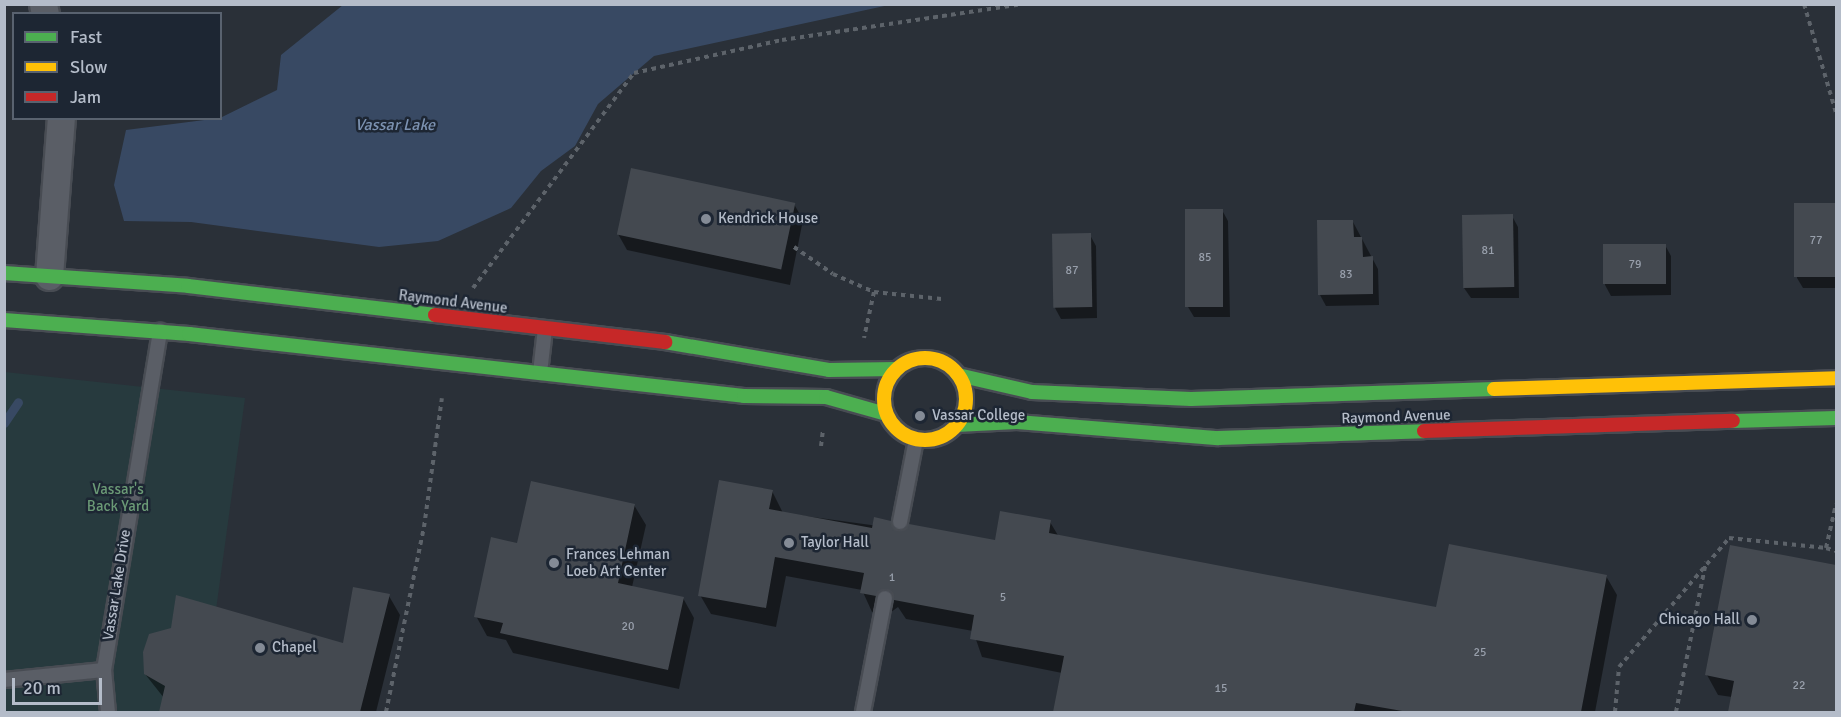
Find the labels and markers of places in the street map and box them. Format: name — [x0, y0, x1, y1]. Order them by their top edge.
place label: Kendrick House — [718, 210, 818, 228]
marker: Kendrick House — [699, 212, 713, 226]
place label: Vassar College — [932, 407, 1025, 425]
marker: Vassar College — [913, 409, 927, 423]
place label: Taylor Hall — [801, 534, 869, 552]
marker: Taylor Hall — [782, 536, 796, 550]
place label: Frances Lehman Loeb Art Center — [566, 545, 670, 580]
marker: Frances Lehman Loeb Art Center — [547, 556, 561, 570]
place label: Chicago Hall — [1659, 611, 1740, 629]
marker: Chicago Hall — [1745, 613, 1759, 627]
place label: Chapel — [272, 639, 317, 657]
marker: Chapel — [253, 641, 267, 655]

